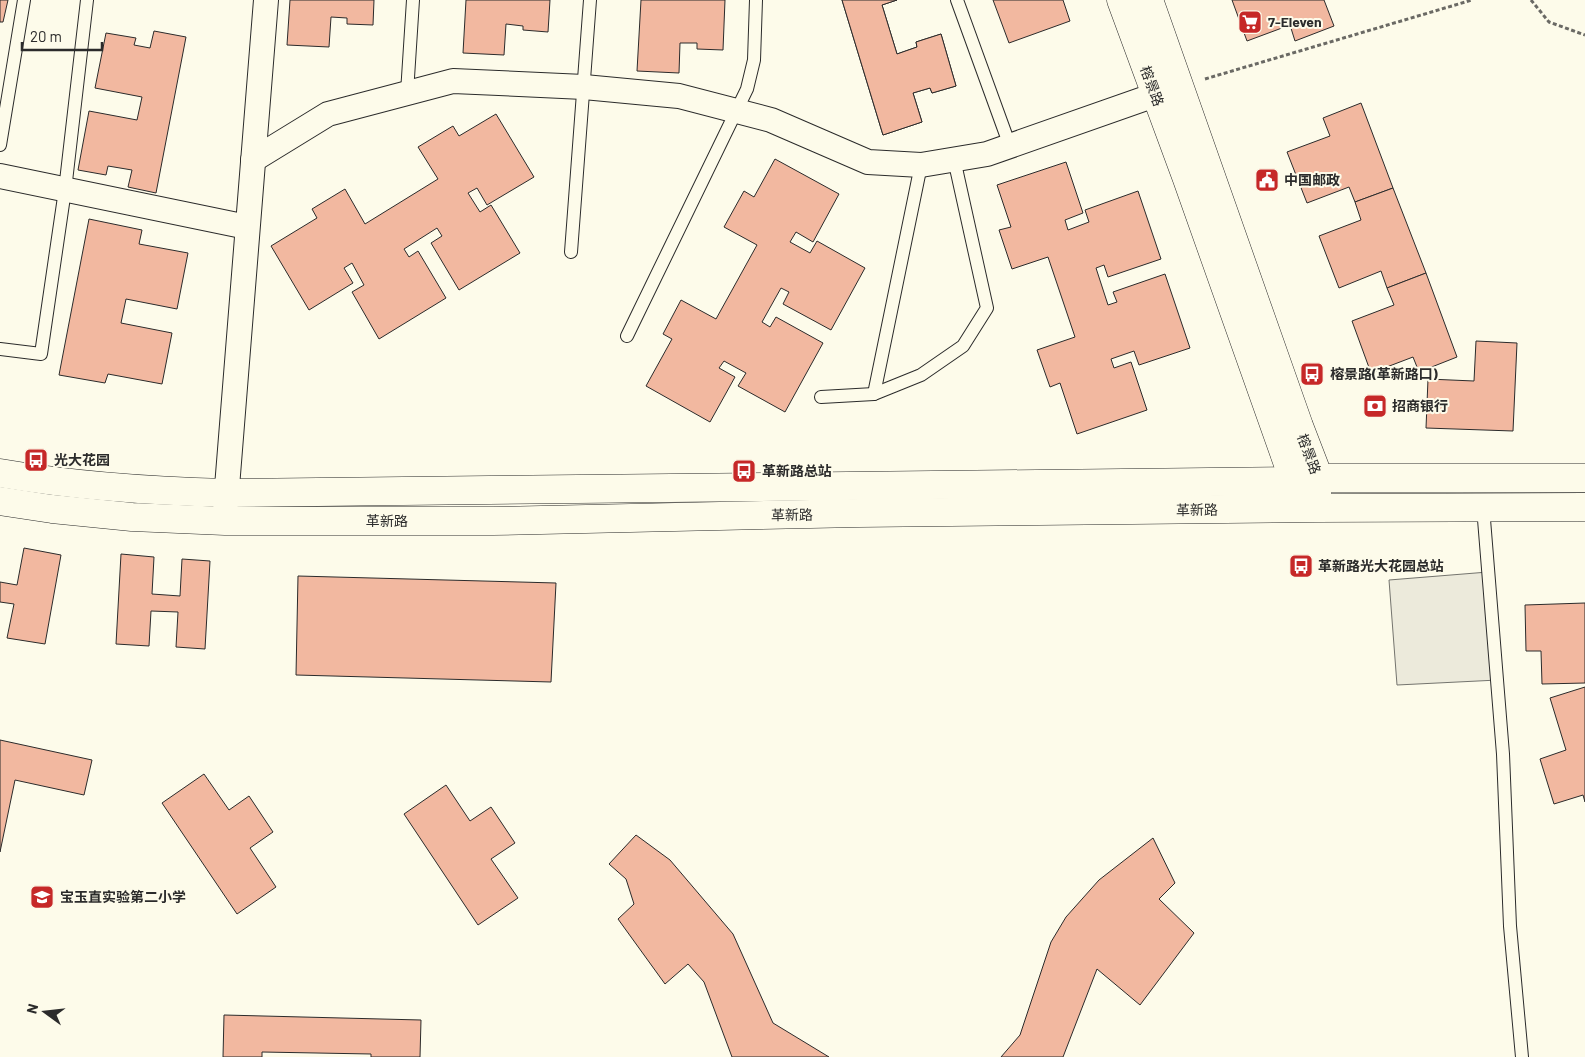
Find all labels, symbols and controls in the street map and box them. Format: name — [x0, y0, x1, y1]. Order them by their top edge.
supermarket icon: 7-Eleven — [1237, 9, 1263, 35]
place label: 7-Eleven — [1268, 13, 1322, 30]
scale bar — [22, 20, 102, 52]
text: 20 m — [30, 27, 62, 45]
street label: 榕景路 — [1137, 63, 1168, 108]
public building icon: 中国邮政 — [1254, 167, 1280, 193]
place label: 中国邮政 — [1284, 171, 1340, 188]
bus stop icon: 榕景路(革新路口) — [1299, 361, 1325, 387]
place label: 榕景路(革新路口) — [1330, 365, 1438, 382]
bank icon: 招商银行 — [1362, 393, 1388, 419]
place label: 招商银行 — [1392, 397, 1448, 414]
street label: 榕景路 — [1294, 431, 1325, 476]
bus stop icon: 光大花园 — [23, 447, 49, 473]
place label: 光大花园 — [54, 451, 110, 468]
bus stop icon: 革新路总站 — [731, 458, 757, 484]
place label: 革新路总站 — [762, 462, 832, 479]
street label: 革新路 — [1176, 501, 1218, 518]
street label: 革新路 — [771, 506, 813, 523]
street label: 革新路 — [366, 512, 408, 529]
bus stop icon: 革新路光大花园总站 — [1288, 553, 1314, 579]
place label: 革新路光大花园总站 — [1318, 557, 1444, 574]
school or university icon: 宝玉直实验第二小学 — [29, 884, 55, 910]
place label: 宝玉直实验第二小学 — [60, 888, 186, 905]
north arrow — [20, 987, 70, 1037]
text: N — [23, 1002, 41, 1015]

